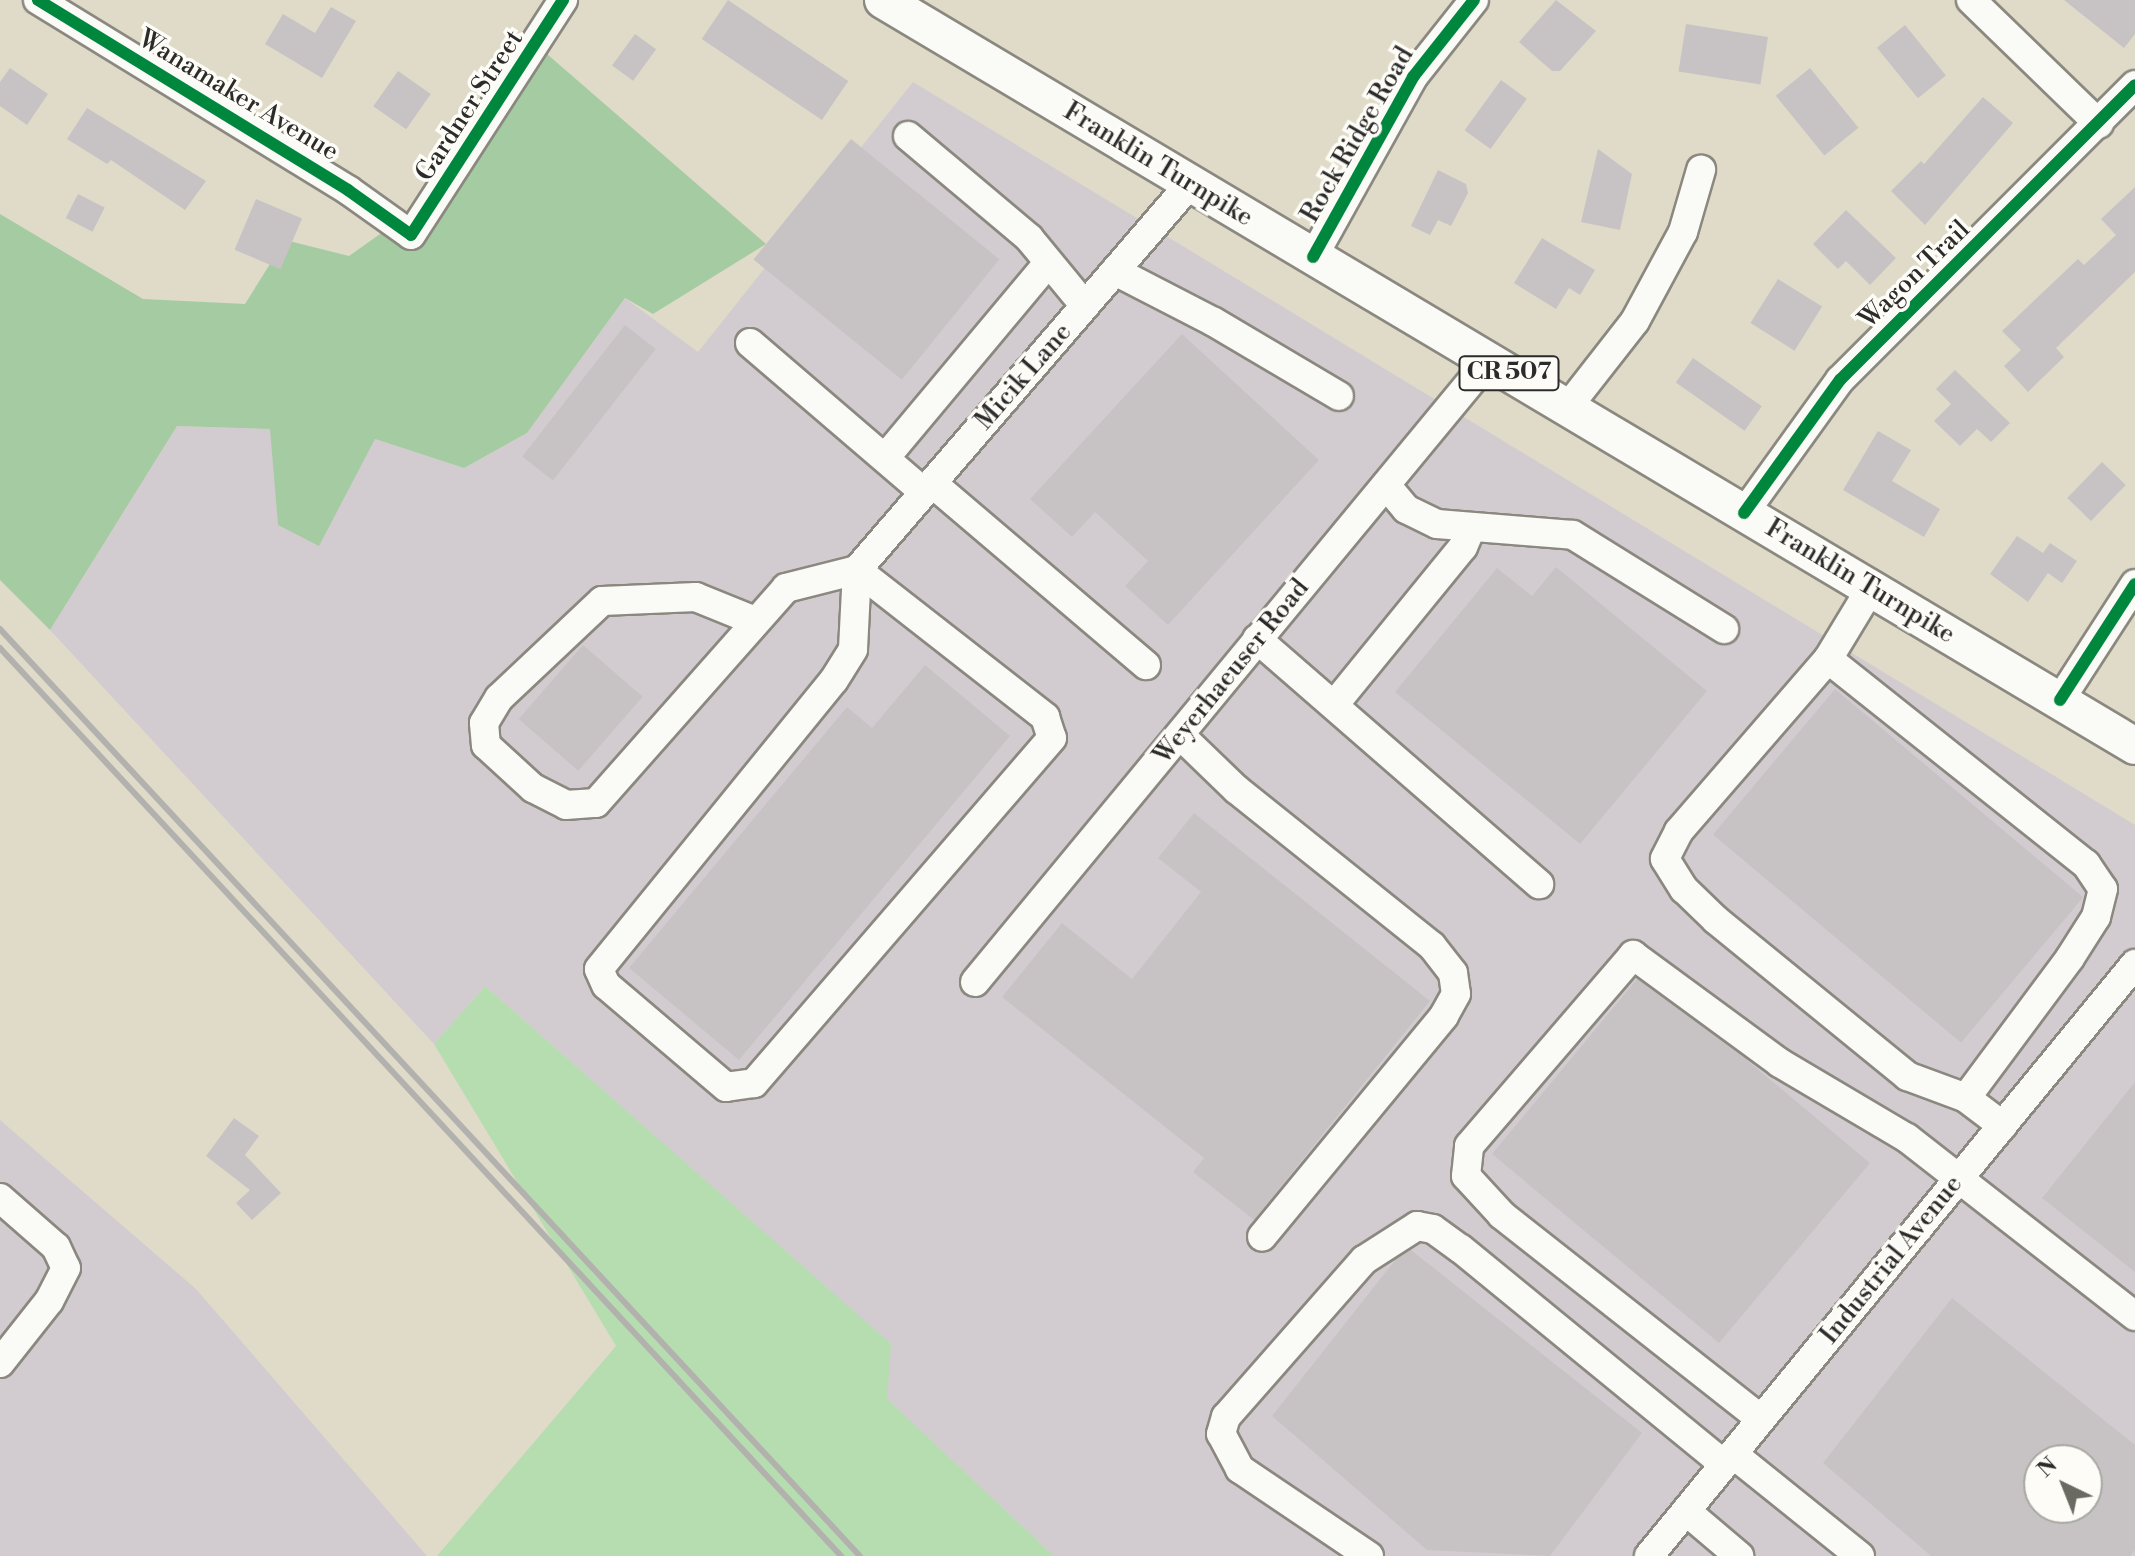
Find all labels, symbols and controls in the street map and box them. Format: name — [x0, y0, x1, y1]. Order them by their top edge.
street label: Wanamaker Avenue — [132, 24, 344, 168]
street label: Gardner Street — [410, 25, 530, 187]
street label: Rock Ridge Road — [1295, 42, 1421, 228]
street label: Franklin Turnpike — [1058, 96, 1258, 234]
street label: Wagon Trail — [1853, 215, 1977, 335]
street label: Micik Lane — [969, 317, 1079, 437]
road number: CR 507 — [1457, 353, 1561, 393]
street label: Franklin Turnpike — [1760, 513, 1960, 651]
street label: Weyerhaeuser Road — [1148, 573, 1316, 771]
street label: Industrial Avenue — [1814, 1169, 1970, 1351]
north arrow — [2023, 1444, 2103, 1524]
text: N — [2032, 1452, 2063, 1483]

